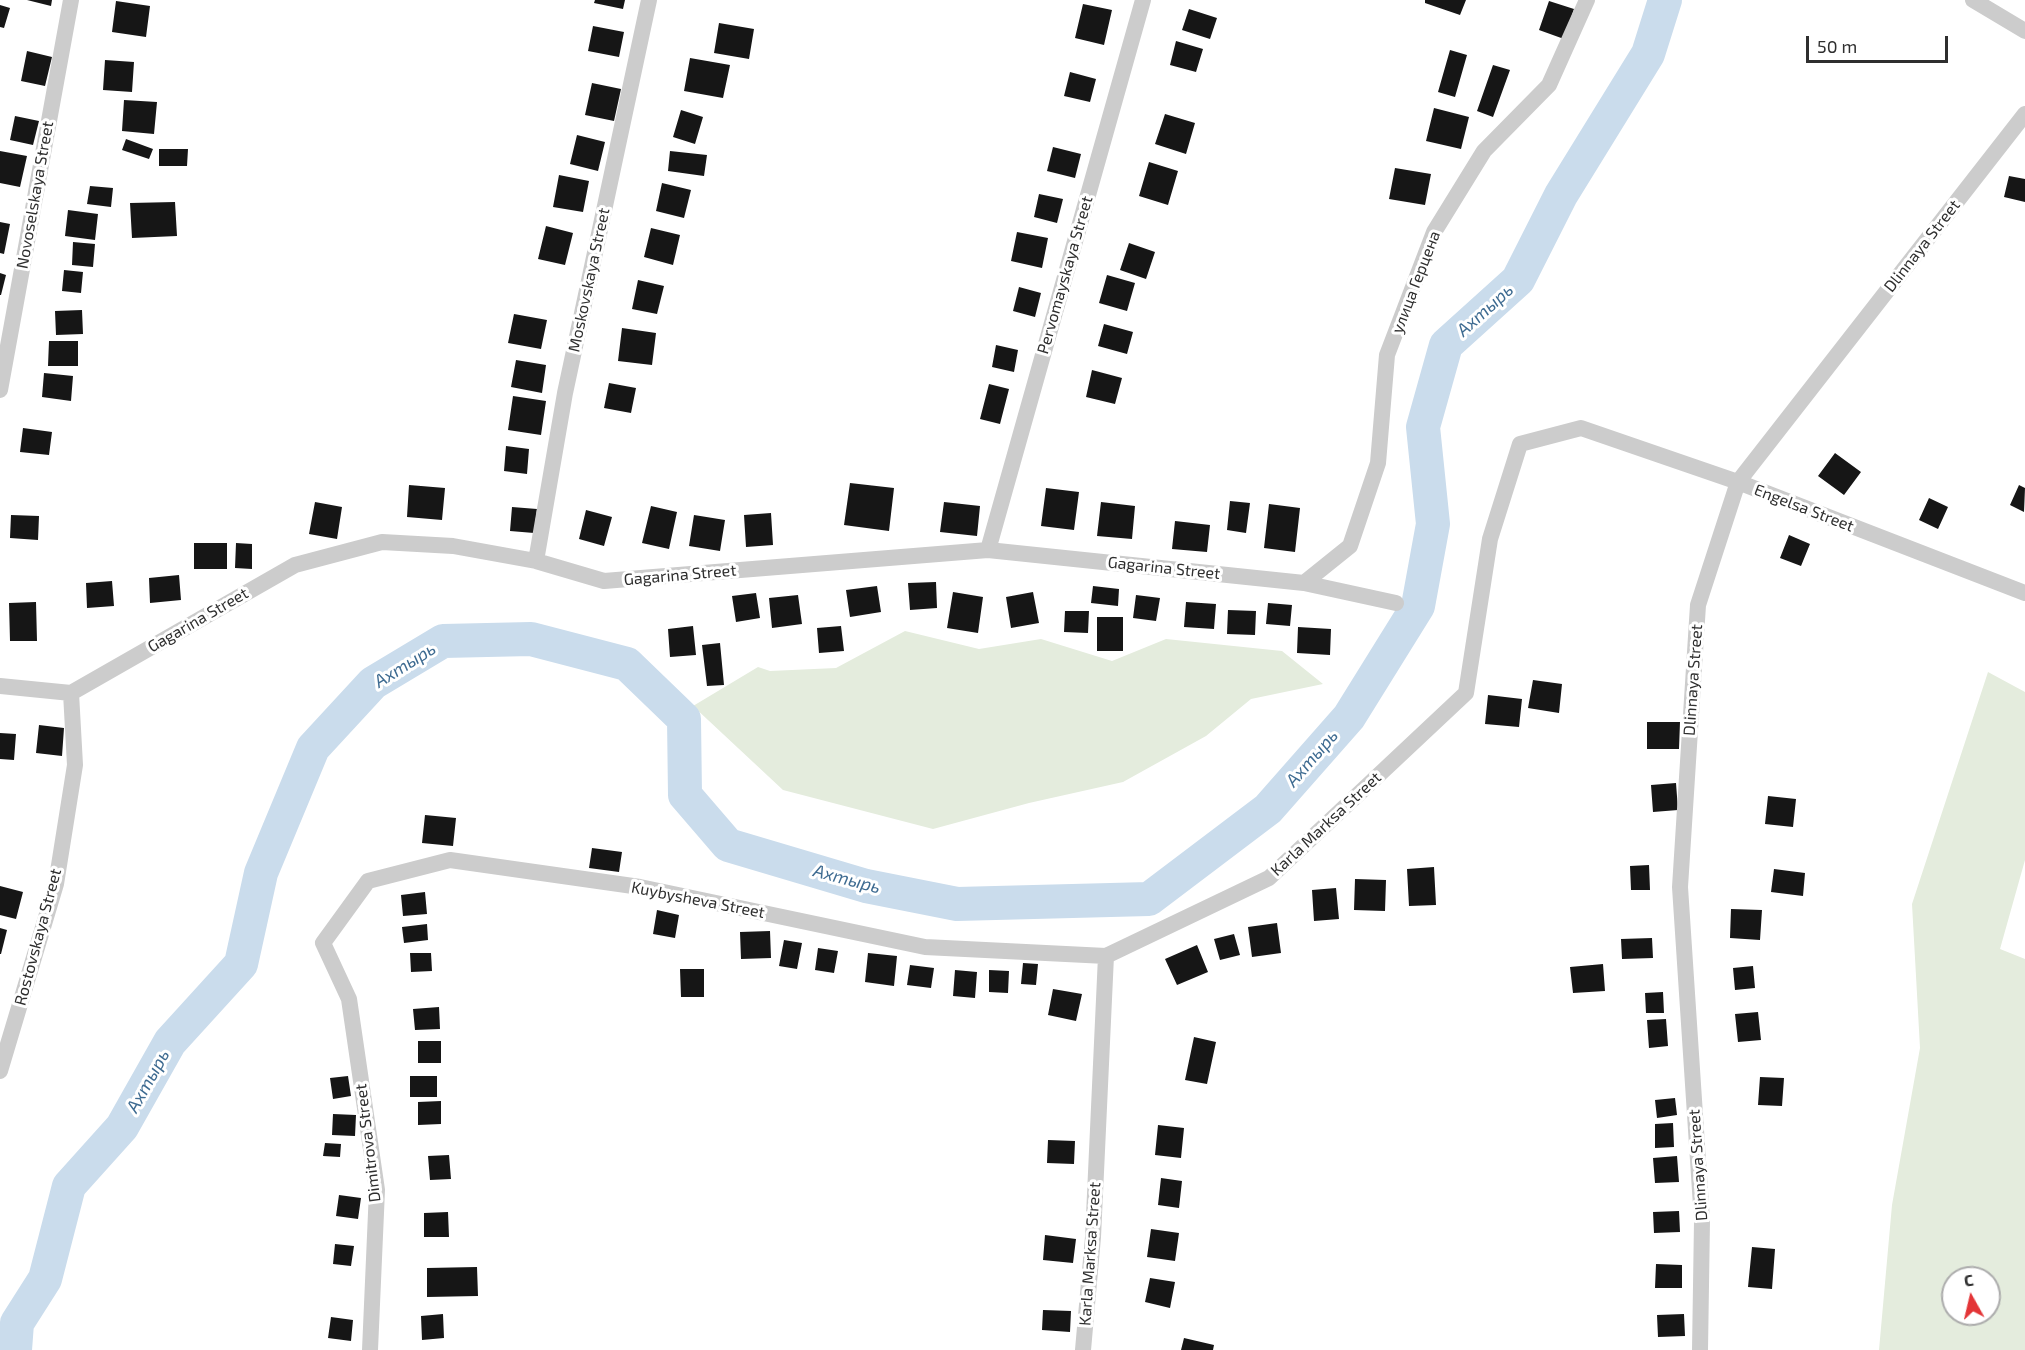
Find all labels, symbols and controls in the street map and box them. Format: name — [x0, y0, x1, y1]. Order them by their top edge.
scale bar — [1809, 24, 1952, 62]
text: 50 m — [1817, 35, 1857, 57]
street label: Novoselskaya Street — [13, 120, 57, 270]
street label: Pervomayskaya Street — [1033, 194, 1097, 356]
street label: Dlinnaya Street — [1880, 196, 1964, 296]
street label: Moskovskaya Street — [564, 206, 614, 354]
street label: улица Герцена — [1388, 228, 1444, 336]
water label: Ахтырь — [1452, 279, 1518, 341]
street label: Engelsa Street — [1751, 480, 1857, 536]
street label: Gagarina Street — [1107, 553, 1221, 583]
street label: Gagarina Street — [623, 561, 737, 589]
street label: Gagarina Street — [144, 583, 252, 657]
street label: Dlinnaya Street — [1680, 624, 1706, 736]
water label: Ахтырь — [370, 638, 440, 692]
water label: Ахтырь — [1281, 725, 1343, 791]
street label: Karla Marksa Street — [1267, 768, 1385, 880]
water label: Ахтырь — [811, 860, 883, 898]
street label: Rostovskaya Street — [11, 866, 65, 1008]
street label: Kuybysheva Street — [630, 878, 766, 922]
water label: Ахтырь — [122, 1046, 174, 1116]
street label: Dimitrova Street — [351, 1083, 385, 1203]
street label: Dlinnaya Street — [1685, 1109, 1711, 1221]
street label: Karla Marksa Street — [1075, 1181, 1105, 1327]
north arrow — [1941, 1266, 2001, 1326]
text: С — [1963, 1270, 1975, 1290]

